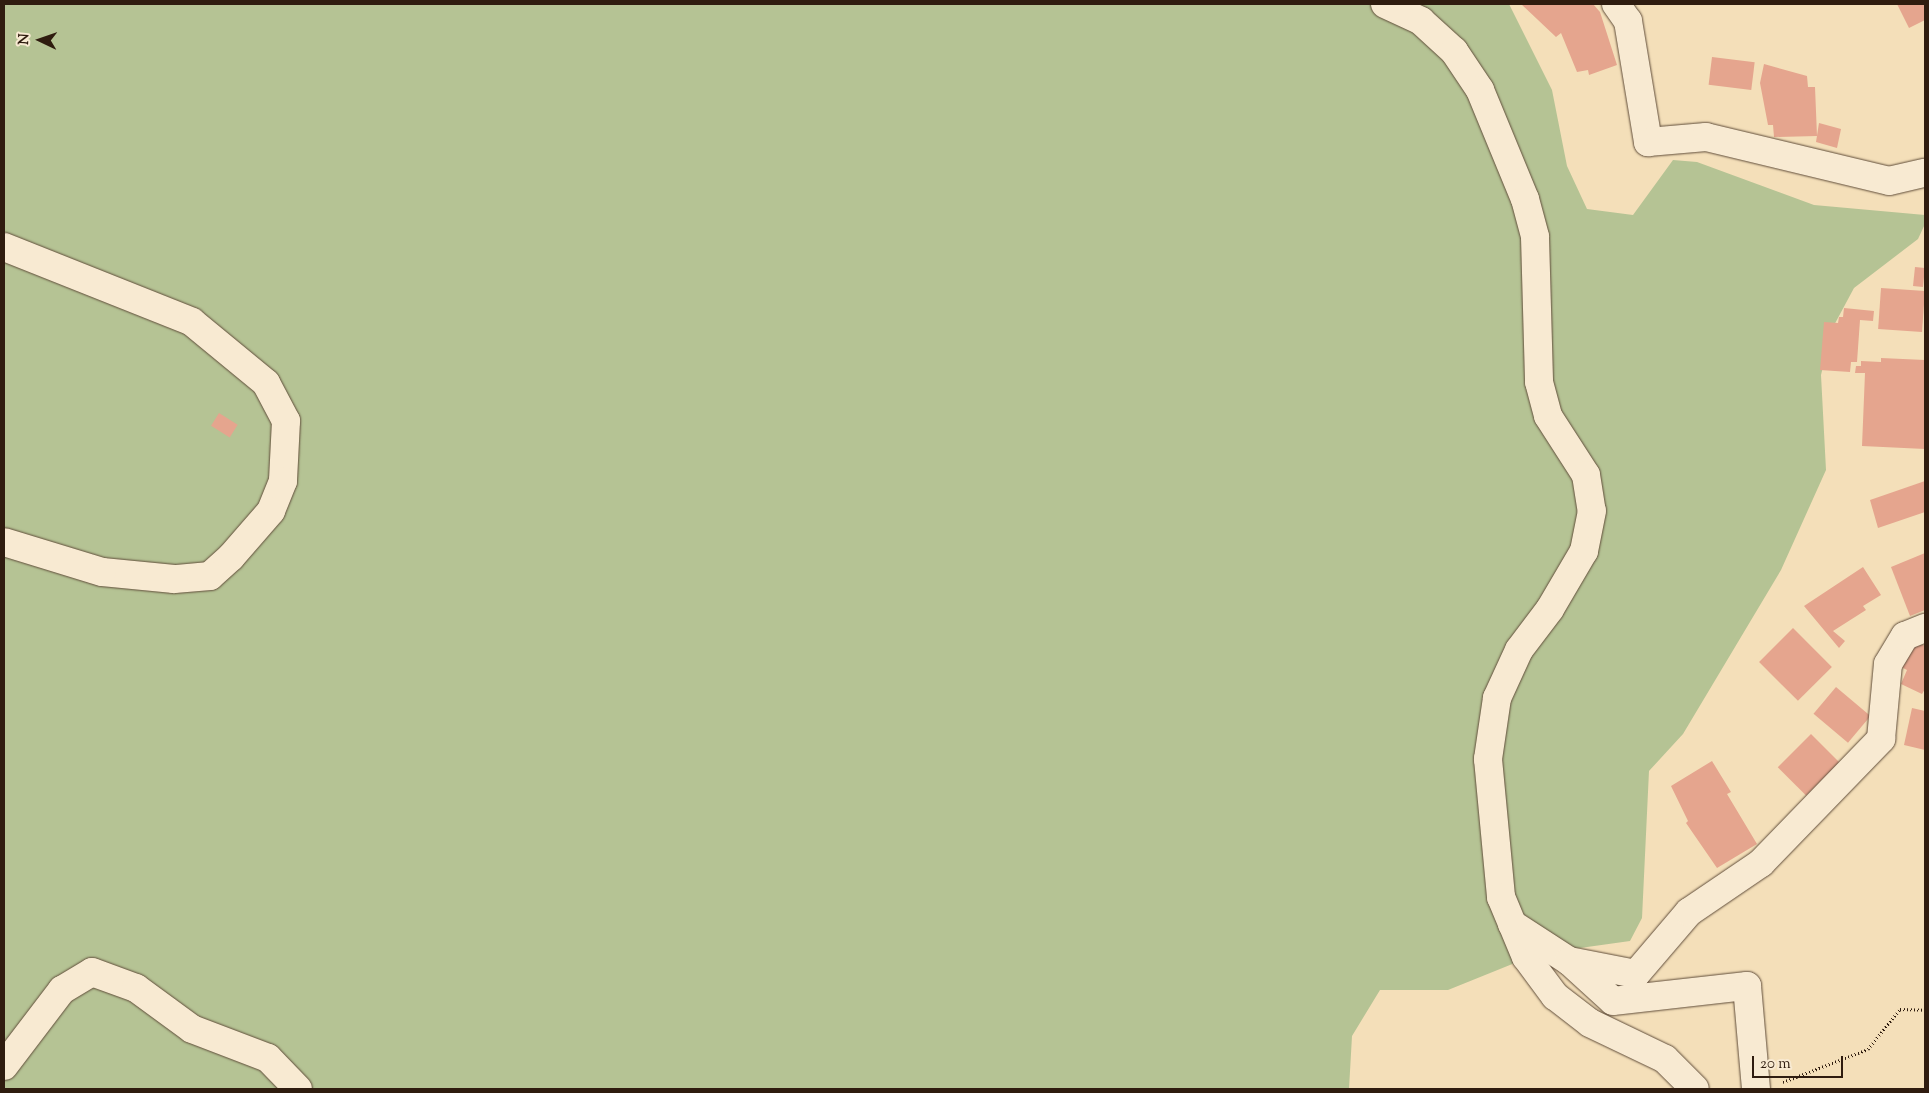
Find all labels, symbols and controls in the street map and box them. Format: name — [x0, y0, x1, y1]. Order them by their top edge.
north arrow — [15, 15, 65, 65]
text: N — [15, 33, 35, 45]
scale bar — [1754, 1046, 1845, 1078]
text: 20 m — [1760, 1054, 1791, 1075]

